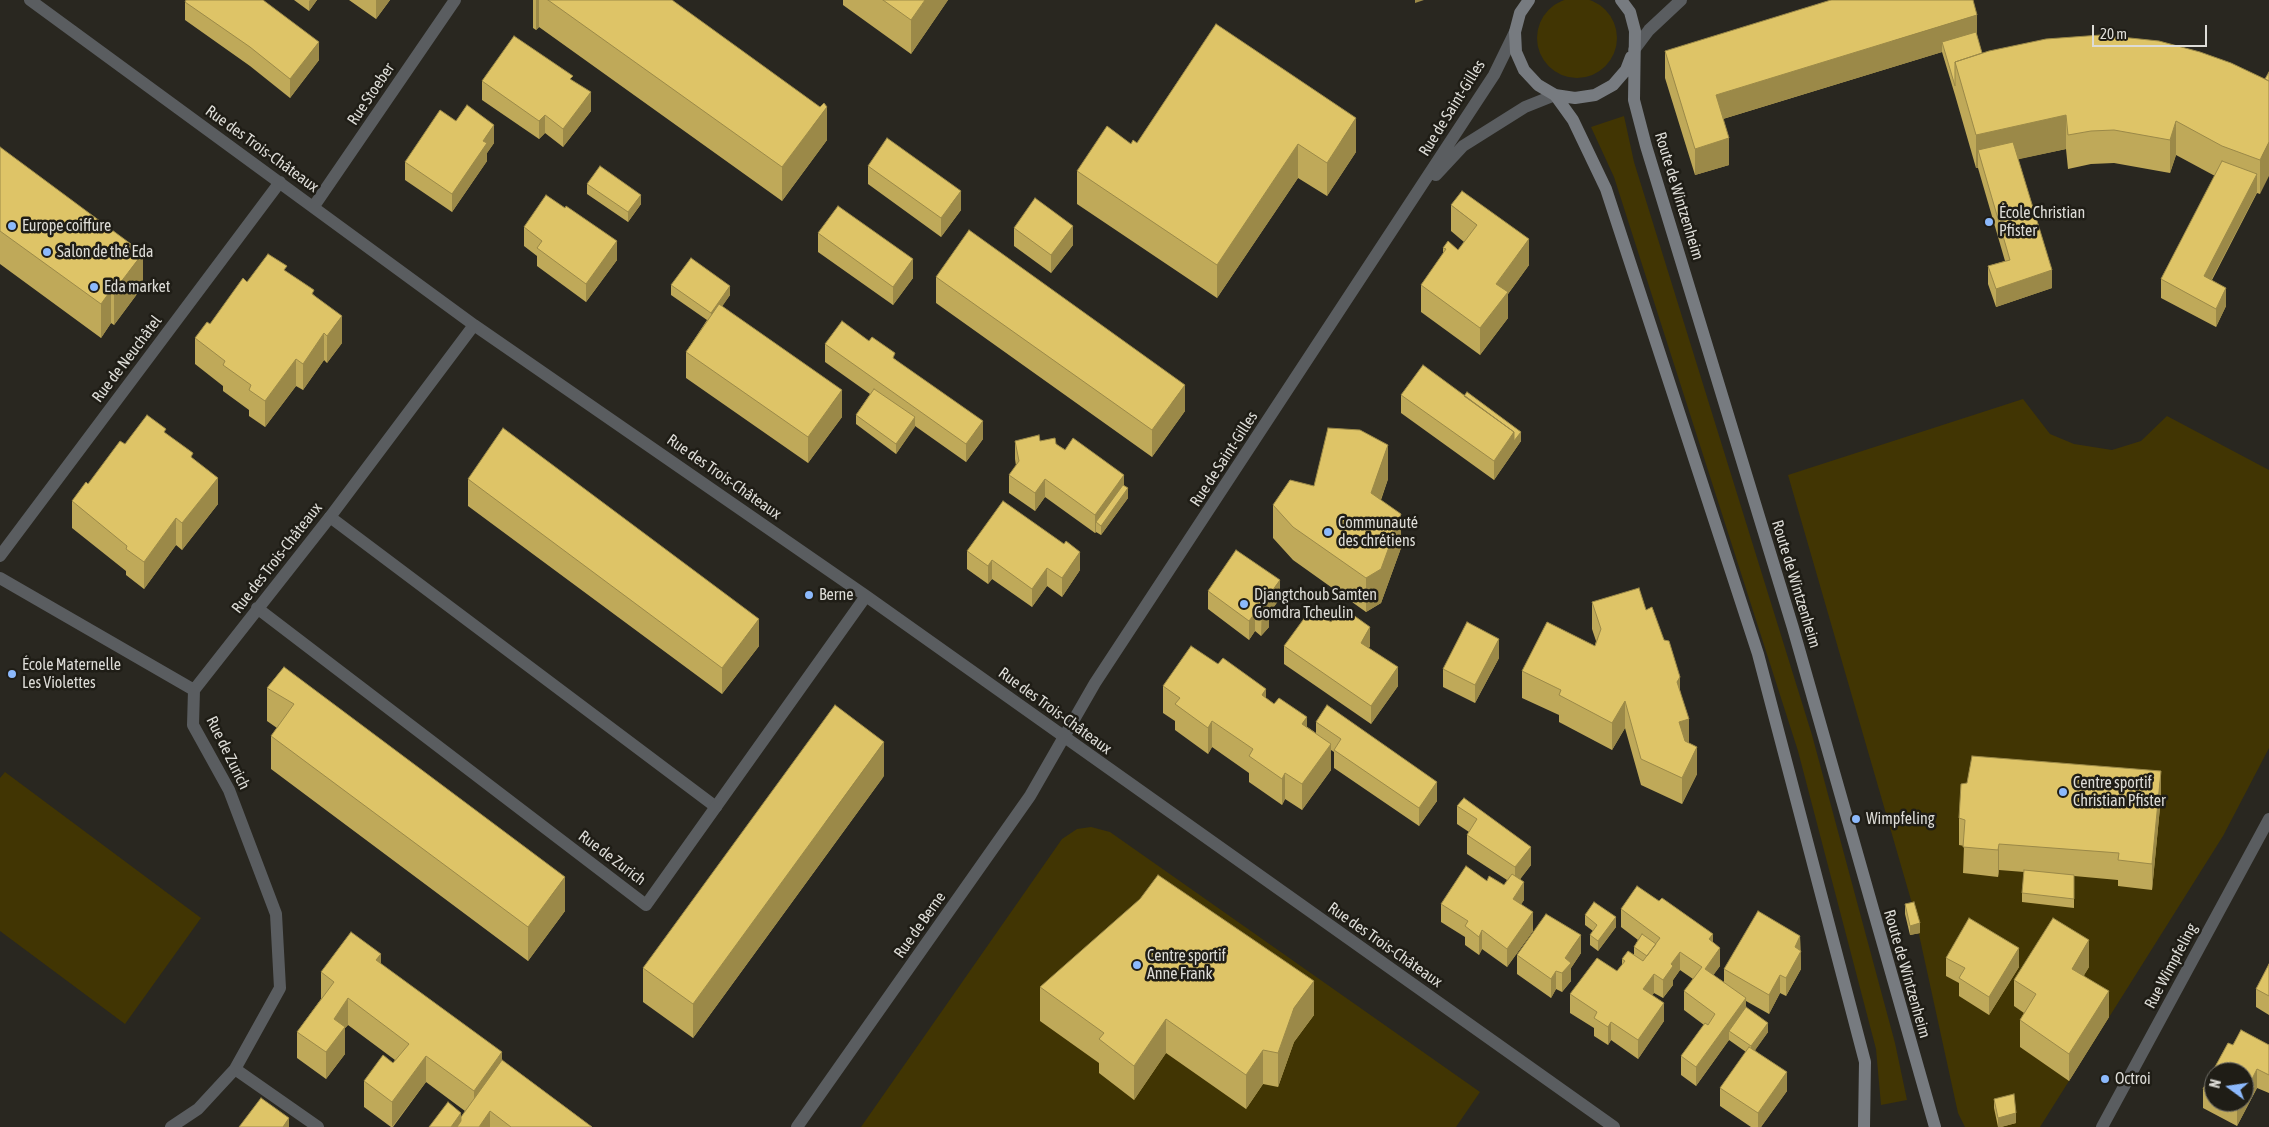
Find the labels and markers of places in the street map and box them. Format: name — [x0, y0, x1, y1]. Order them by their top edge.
place label: École Christian Pfister — [1999, 203, 2085, 241]
place label: Europe coiffure — [22, 216, 111, 236]
marker: École Christian Pfister — [1983, 216, 1995, 228]
marker: Europe coiffure — [6, 220, 18, 232]
place label: Salon de thé Eda — [57, 242, 153, 262]
marker: Salon de thé Eda — [41, 246, 53, 258]
place label: Eda market — [104, 277, 170, 297]
marker: Eda market — [88, 281, 100, 293]
place label: Communauté des chrétiens — [1338, 513, 1418, 551]
marker: Communauté des chrétiens — [1322, 526, 1334, 538]
place label: Berne — [819, 585, 854, 605]
place label: Djangtchoub Samten Gomdra Tcheulin — [1254, 585, 1377, 623]
marker: Berne — [803, 589, 815, 601]
marker: Djangtchoub Samten Gomdra Tcheulin — [1238, 598, 1250, 610]
place label: École Maternelle Les Violettes — [22, 655, 121, 693]
marker: École Maternelle Les Violettes — [6, 668, 18, 680]
place label: Centre sportif Christian Pfister — [2073, 773, 2166, 811]
marker: Centre sportif Christian Pfister — [2057, 786, 2069, 798]
place label: Wimpfeling — [1866, 809, 1935, 829]
marker: Wimpfeling — [1850, 813, 1862, 825]
place label: Centre sportif Anne Frank — [1147, 946, 1226, 984]
marker: Centre sportif Anne Frank — [1131, 959, 1143, 971]
place label: Octroi — [2115, 1069, 2151, 1089]
marker: Octroi — [2099, 1073, 2111, 1085]

